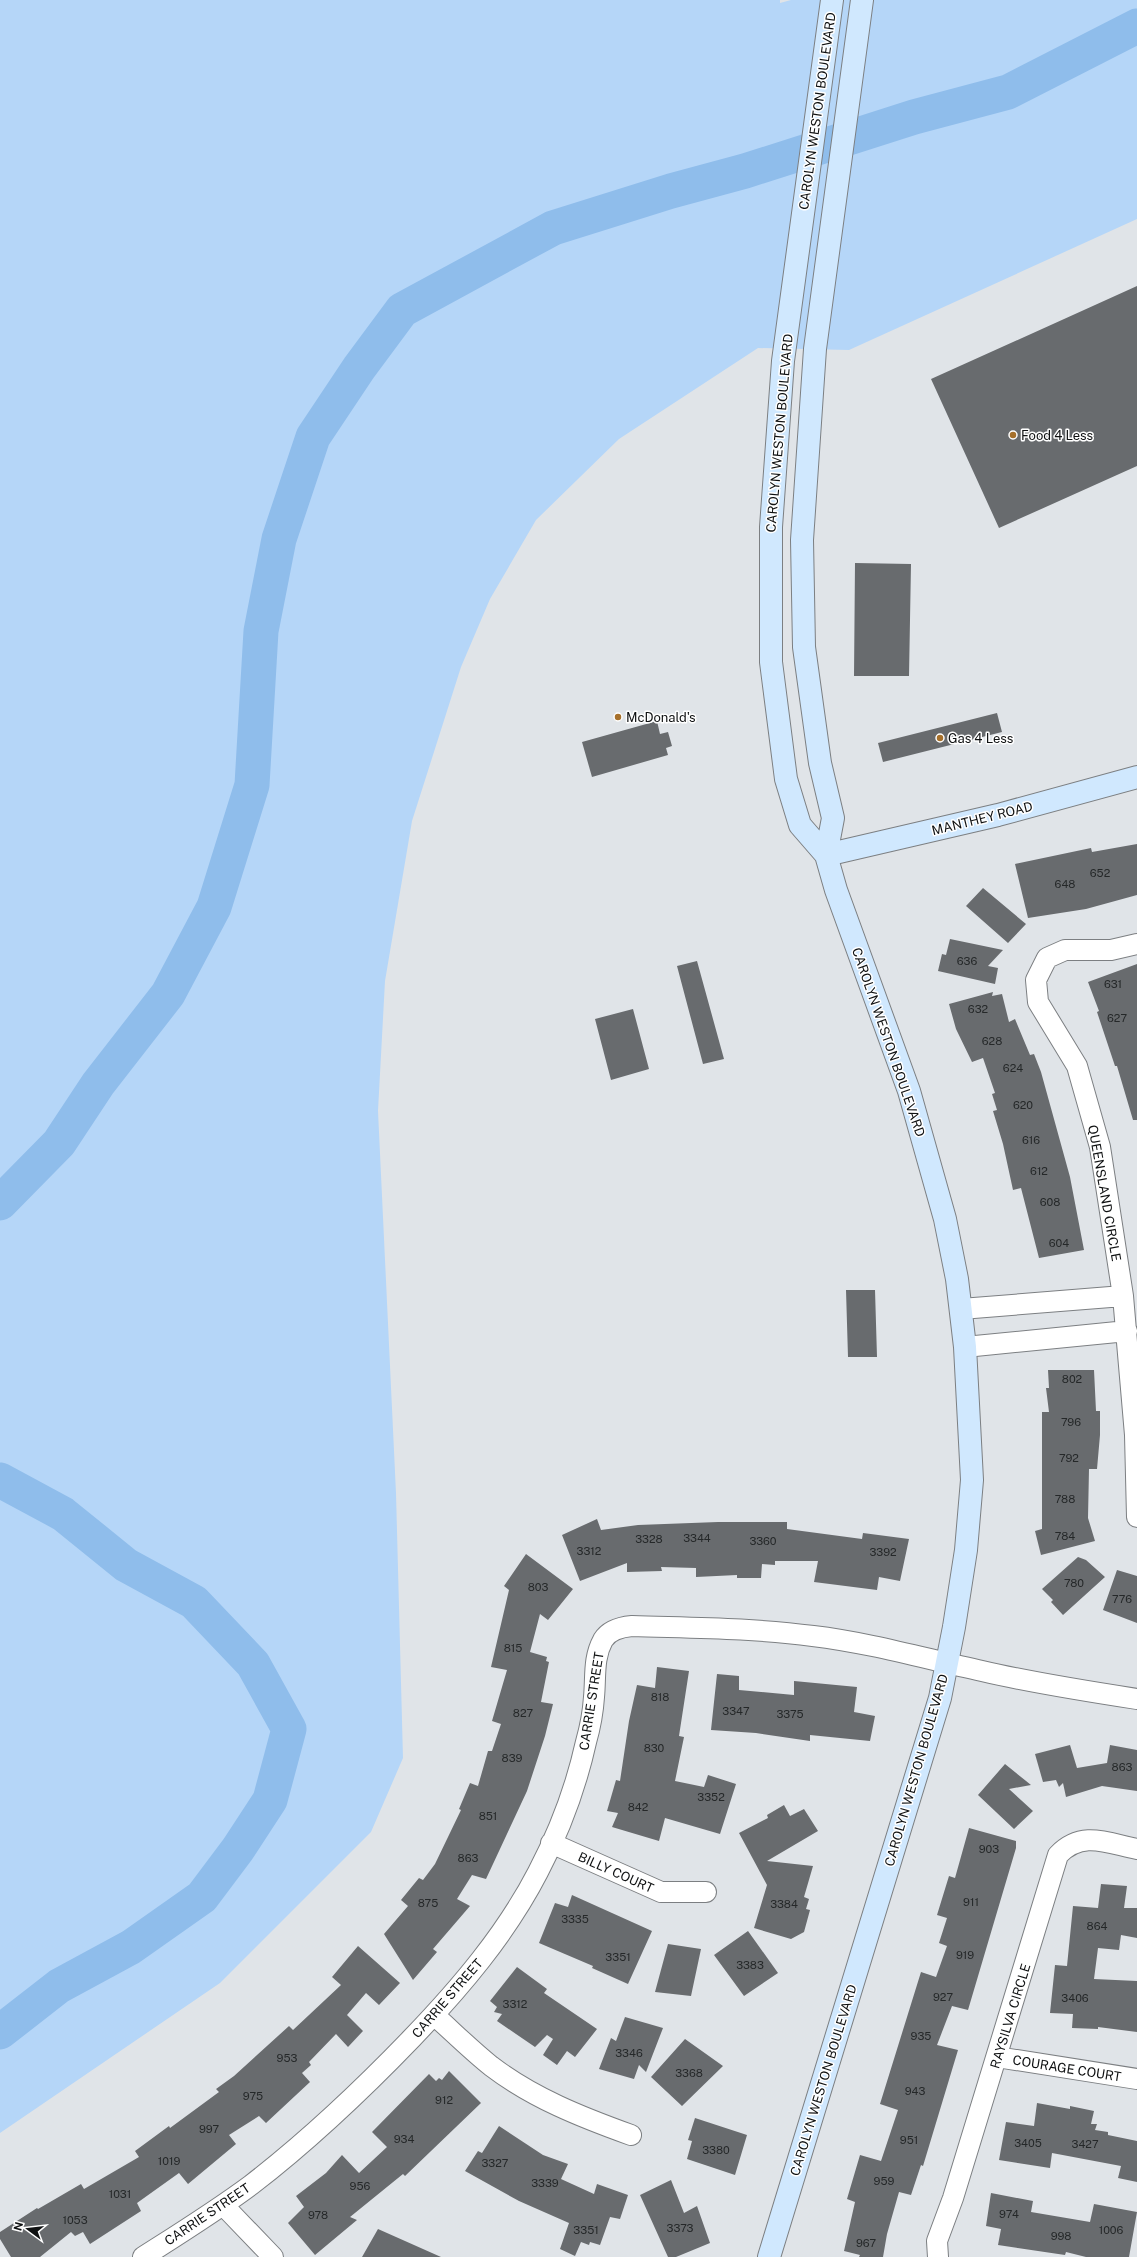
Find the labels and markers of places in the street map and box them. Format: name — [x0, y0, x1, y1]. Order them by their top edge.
place label: Food 4 Less — [1021, 428, 1093, 443]
marker: Food 4 Less — [1008, 430, 1018, 440]
place label: McDonald's — [626, 710, 696, 725]
marker: McDonald's — [613, 712, 623, 722]
place label: Gas 4 Less — [948, 731, 1013, 746]
marker: Gas 4 Less — [935, 733, 945, 743]

